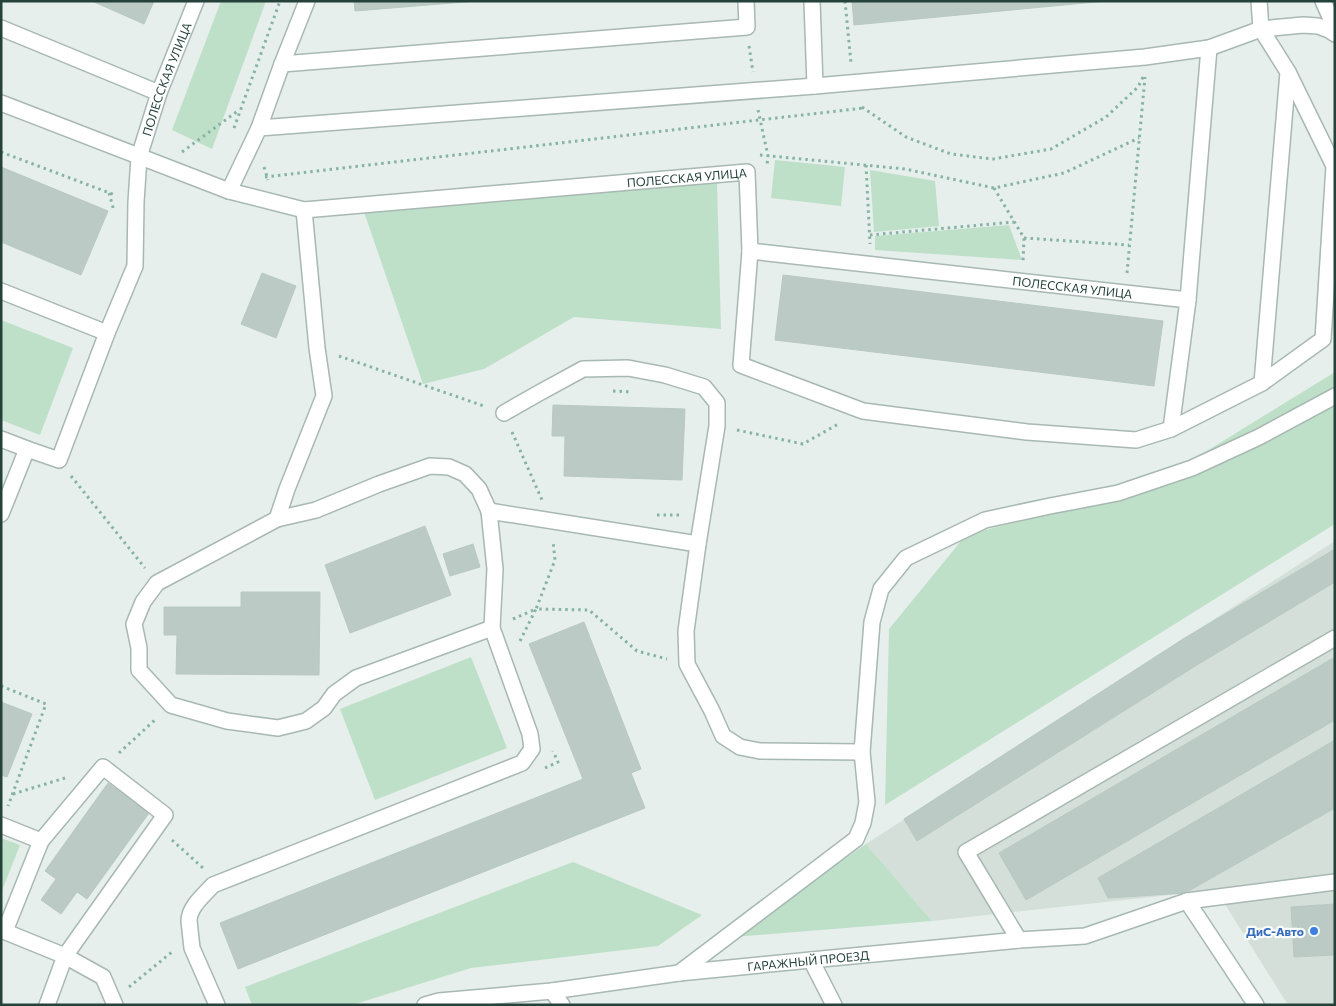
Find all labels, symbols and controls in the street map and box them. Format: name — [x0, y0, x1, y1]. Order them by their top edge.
street label: ПОЛЕССКАЯ УЛИЦА — [139, 20, 194, 138]
street label: ПОЛЕССКАЯ УЛИЦА — [626, 165, 747, 189]
street label: ПОЛЕССКАЯ УЛИЦА — [1012, 273, 1133, 301]
place label: ДиС-Авто — [1246, 924, 1304, 938]
marker: ДиС-Авто — [1308, 925, 1320, 937]
street label: ГАРАЖНЫЙ ПРОЕЗД — [746, 947, 870, 973]

